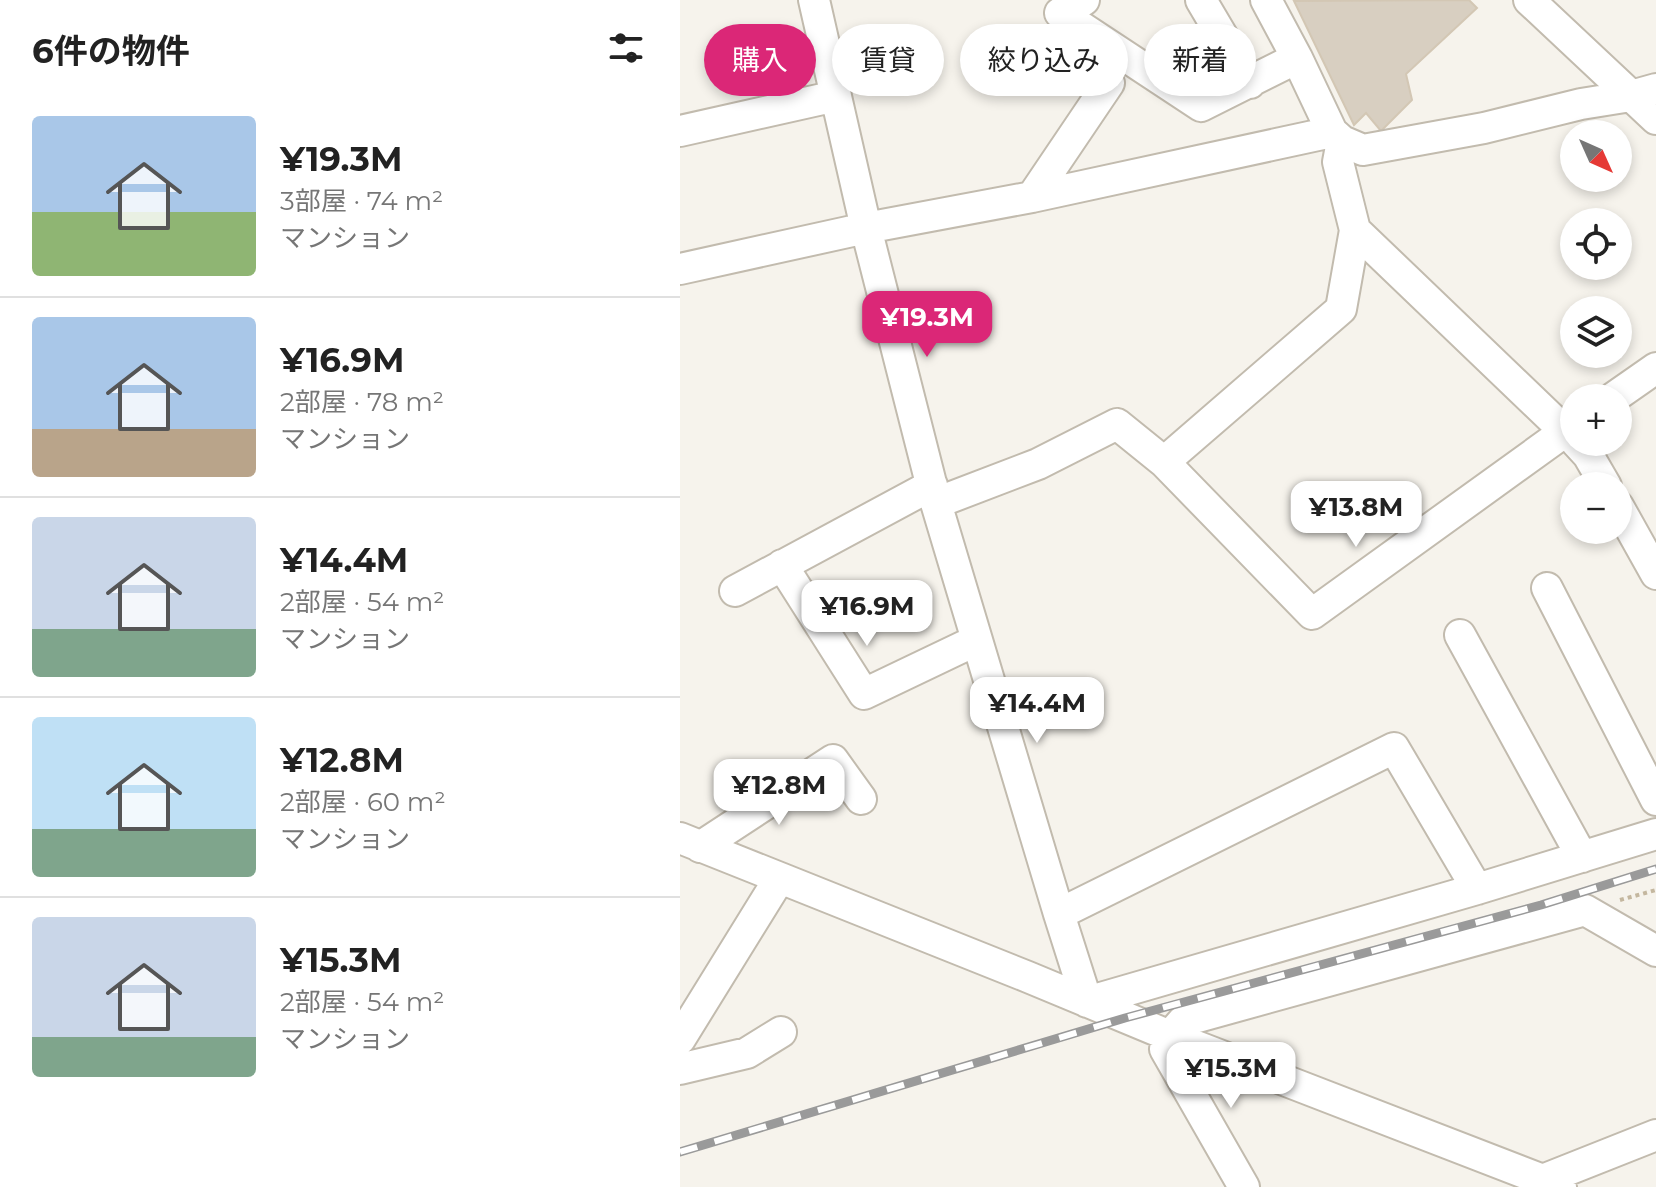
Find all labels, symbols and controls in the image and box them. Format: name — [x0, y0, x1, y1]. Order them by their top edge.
chip: 購入 — [704, 24, 816, 96]
chip: 賃貸 — [832, 24, 944, 96]
chip: 絞り込み — [960, 24, 1128, 96]
chip: 新着 — [1144, 24, 1256, 96]
icon: filters — [604, 26, 648, 70]
text: 6件の物件 — [32, 30, 190, 72]
north arrow — [1560, 120, 1632, 192]
map controls — [1560, 120, 1632, 544]
text: ¥19.3M — [280, 138, 402, 180]
icon: home — [96, 148, 192, 244]
text: 3部屋 · 74 m² — [280, 185, 443, 217]
button: locate — [1560, 208, 1632, 280]
text: マンション — [280, 222, 410, 254]
pin: ¥19.3M — [862, 291, 992, 359]
button: layers — [1560, 296, 1632, 368]
text: ¥19.3M — [880, 301, 974, 333]
text: ¥16.9M — [280, 339, 404, 381]
icon: home — [96, 349, 192, 445]
button: + — [1560, 384, 1632, 456]
text: 2部屋 · 78 m² — [280, 386, 444, 418]
text: マンション — [280, 423, 410, 455]
button: − — [1560, 472, 1632, 544]
pin: ¥13.8M — [1291, 481, 1421, 549]
text: ¥13.8M — [1309, 491, 1403, 523]
text: ¥14.4M — [280, 539, 408, 581]
icon: home — [96, 549, 192, 645]
pin: ¥16.9M — [802, 580, 932, 648]
text: 2部屋 · 54 m² — [280, 586, 444, 618]
text: ¥16.9M — [819, 590, 915, 622]
text: マンション — [280, 623, 410, 655]
pin: ¥14.4M — [972, 677, 1102, 745]
text: ¥14.4M — [988, 687, 1086, 719]
text: ¥12.8M — [280, 739, 404, 781]
icon: home — [96, 749, 192, 845]
pin: ¥12.8M — [714, 759, 844, 827]
text: ¥12.8M — [732, 769, 826, 801]
text: 2部屋 · 60 m² — [280, 786, 446, 818]
text: マンション — [280, 823, 410, 855]
text: ¥15.3M — [280, 939, 401, 981]
icon: home — [96, 949, 192, 1045]
text: 2部屋 · 54 m² — [280, 986, 444, 1018]
text: マンション — [280, 1023, 410, 1055]
pin: ¥15.3M — [1166, 1042, 1296, 1110]
text: ¥15.3M — [1185, 1052, 1277, 1084]

